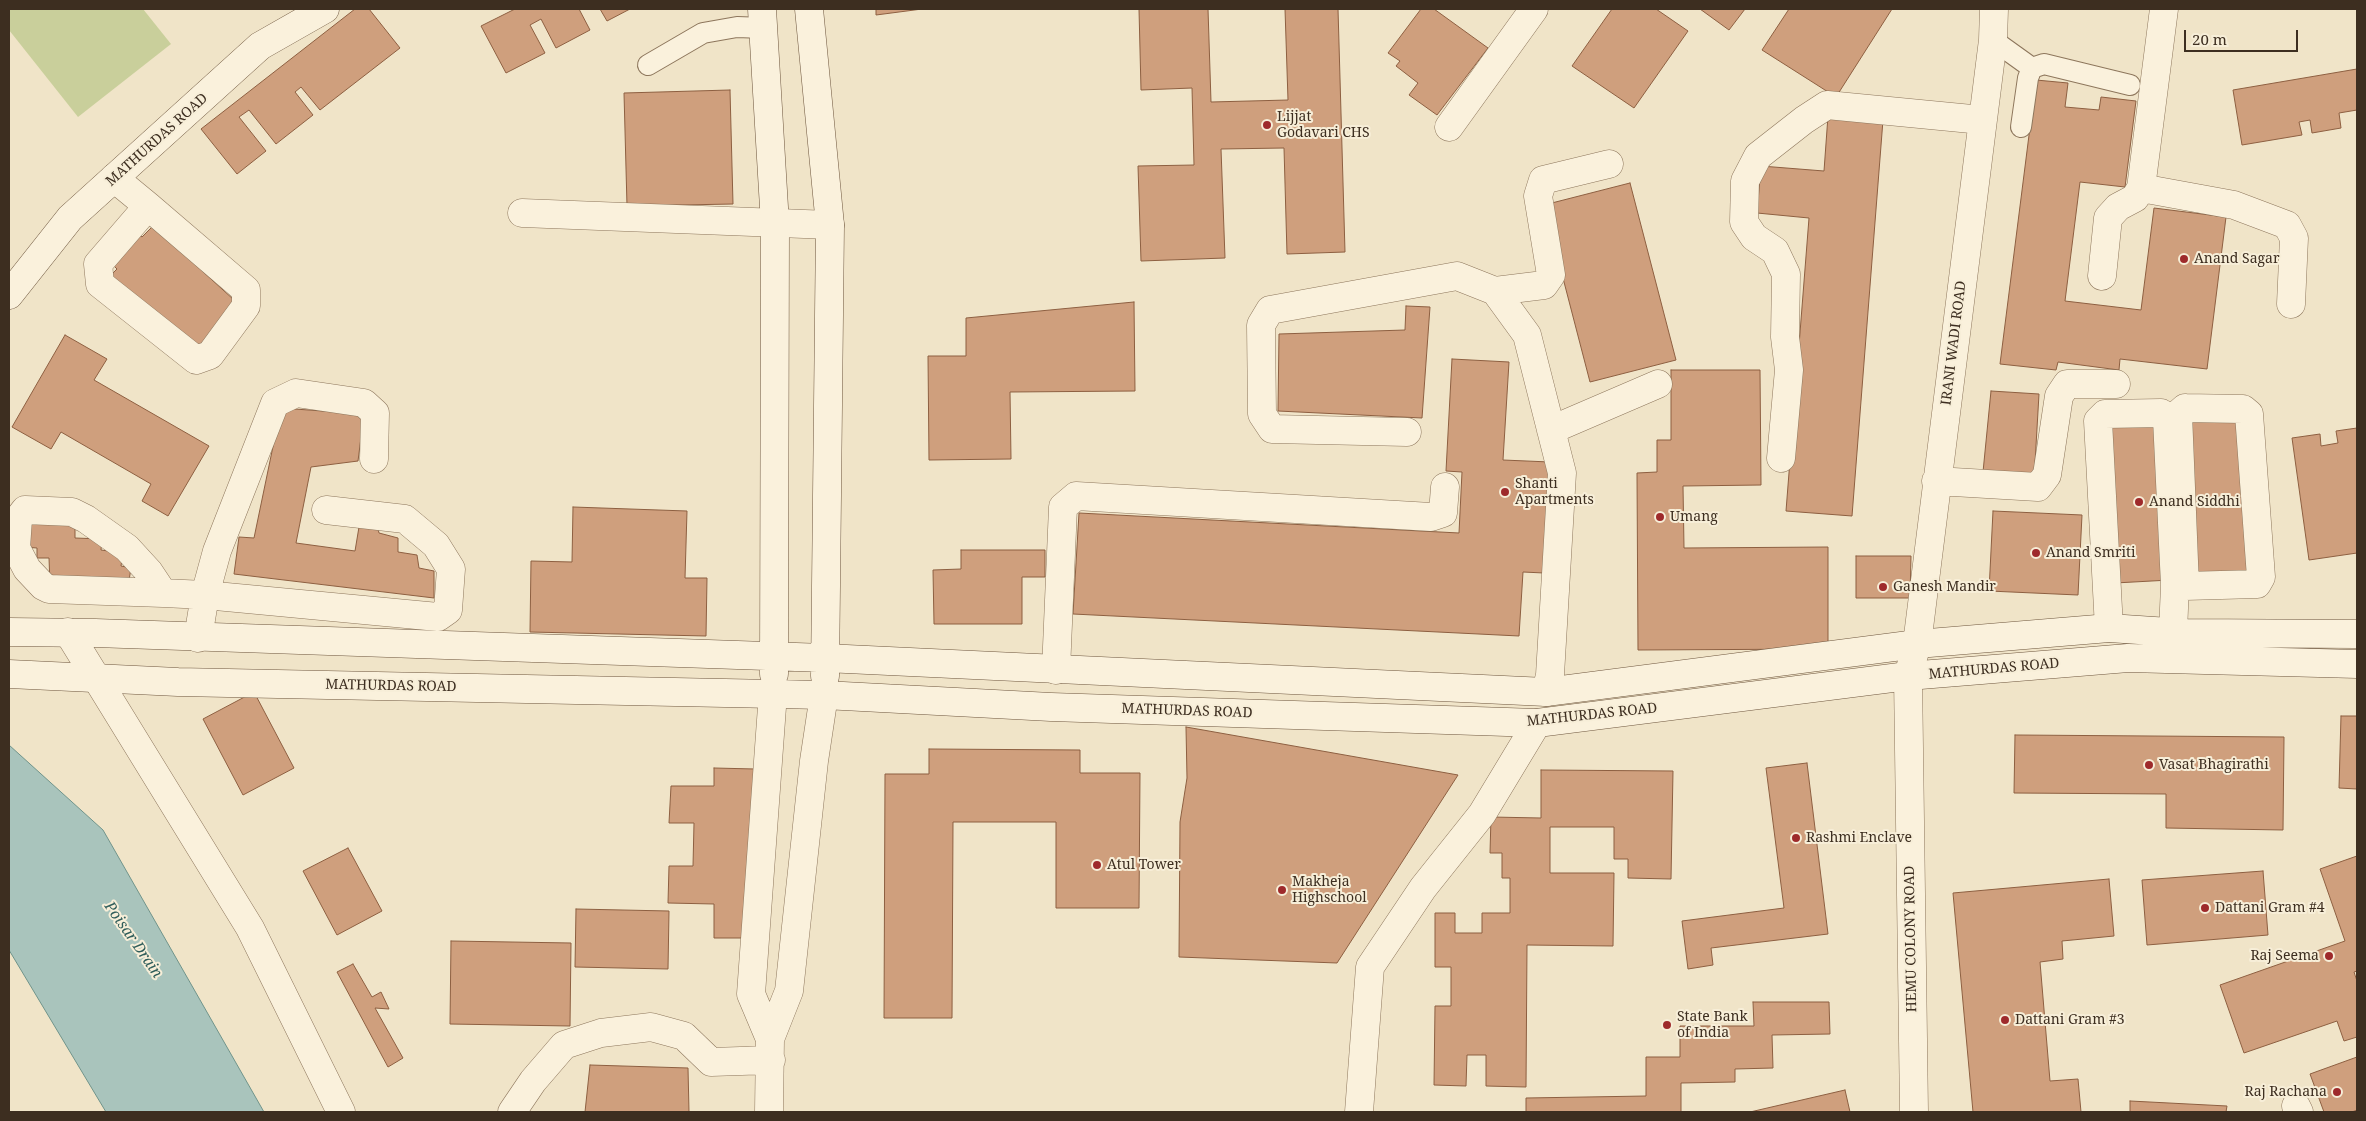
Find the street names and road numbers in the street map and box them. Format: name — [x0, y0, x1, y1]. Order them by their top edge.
street label: MATHURDAS ROAD — [103, 90, 211, 190]
street label: IRANI WADI ROAD — [1938, 280, 1970, 406]
street label: MATHURDAS ROAD — [1928, 655, 2060, 683]
street label: MATHURDAS ROAD — [325, 676, 457, 696]
street label: MATHURDAS ROAD — [1121, 700, 1253, 722]
street label: MATHURDAS ROAD — [1526, 700, 1658, 730]
street label: HEMU COLONY ROAD — [1901, 865, 1921, 1013]

